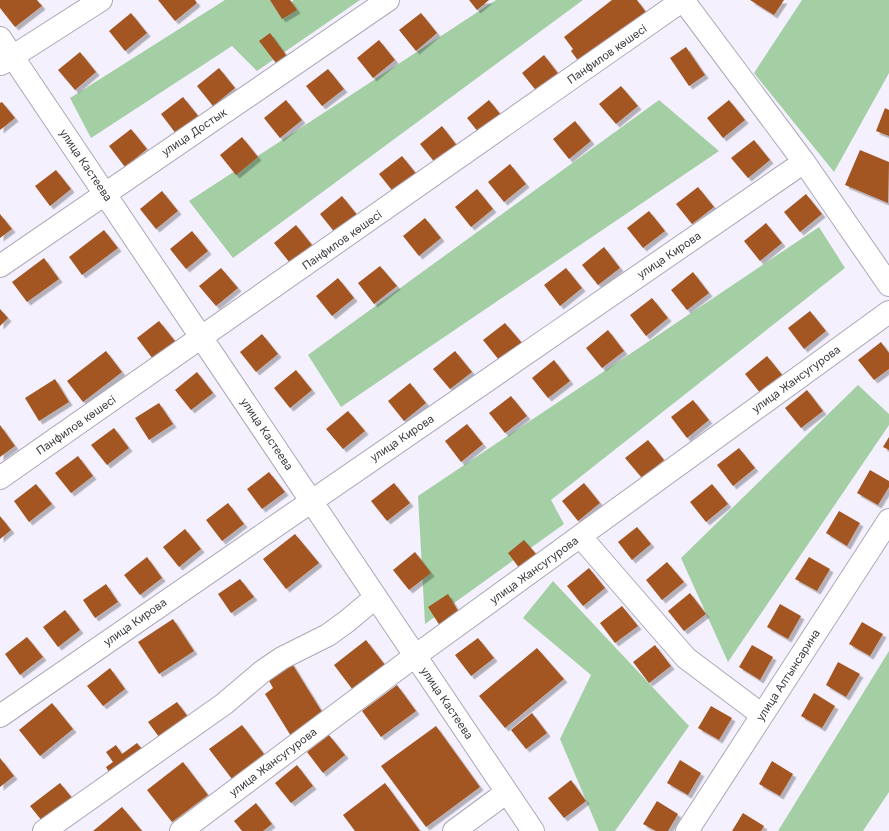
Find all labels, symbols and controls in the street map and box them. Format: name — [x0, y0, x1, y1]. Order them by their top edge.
street label: Панфилов көшесі — [565, 21, 649, 87]
street label: улица Достык — [159, 105, 229, 159]
street label: улица Кастеева — [57, 126, 115, 204]
street label: Панфилов көшесі — [300, 207, 384, 273]
street label: улица Кирова — [634, 229, 704, 281]
street label: улица Жансугурова — [749, 342, 843, 416]
street label: Панфилов көшесі — [34, 392, 118, 458]
street label: улица Кастеева — [238, 395, 296, 473]
street label: улица Кирова — [367, 412, 437, 464]
street label: улица Жансугурова — [487, 533, 581, 607]
street label: улица Кирова — [101, 595, 169, 649]
street label: улица Алтынсарина — [753, 626, 823, 724]
street label: улица Кастеева — [418, 664, 476, 742]
street label: улица Жансугурова — [226, 724, 320, 800]

